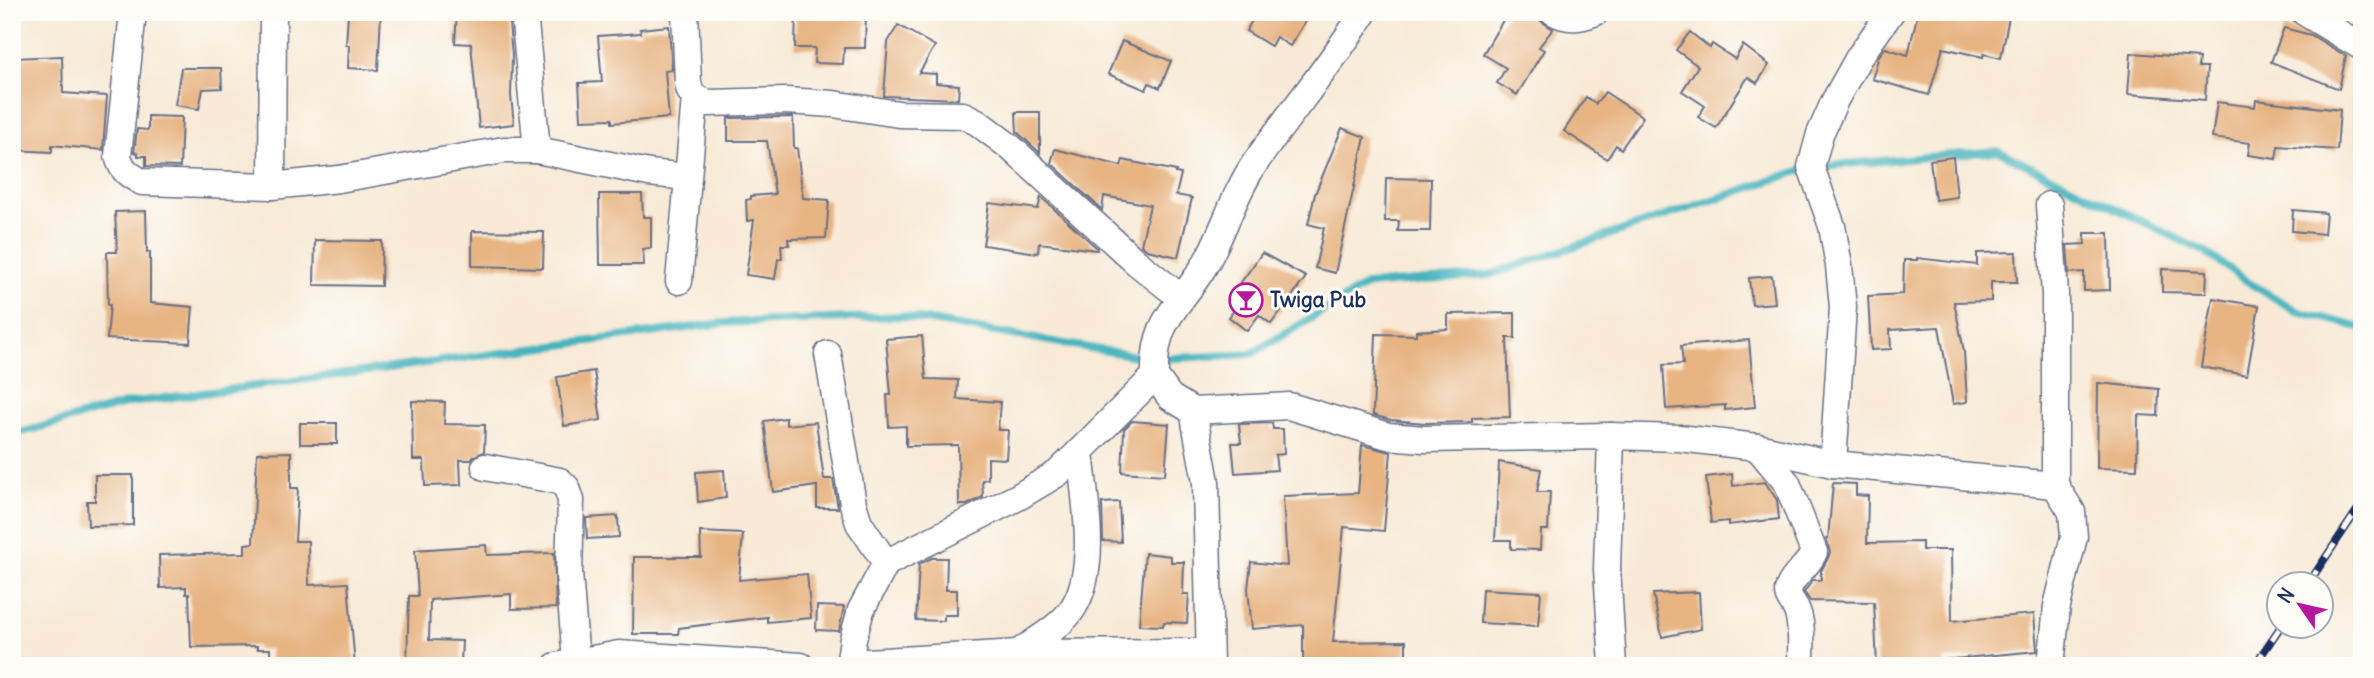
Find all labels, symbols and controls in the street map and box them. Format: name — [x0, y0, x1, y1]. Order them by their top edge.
bar icon: Twiga Pub — [1227, 281, 1265, 319]
place label: Twiga Pub — [1270, 286, 1366, 313]
north arrow — [2266, 570, 2336, 640]
text: N — [2272, 583, 2300, 608]

